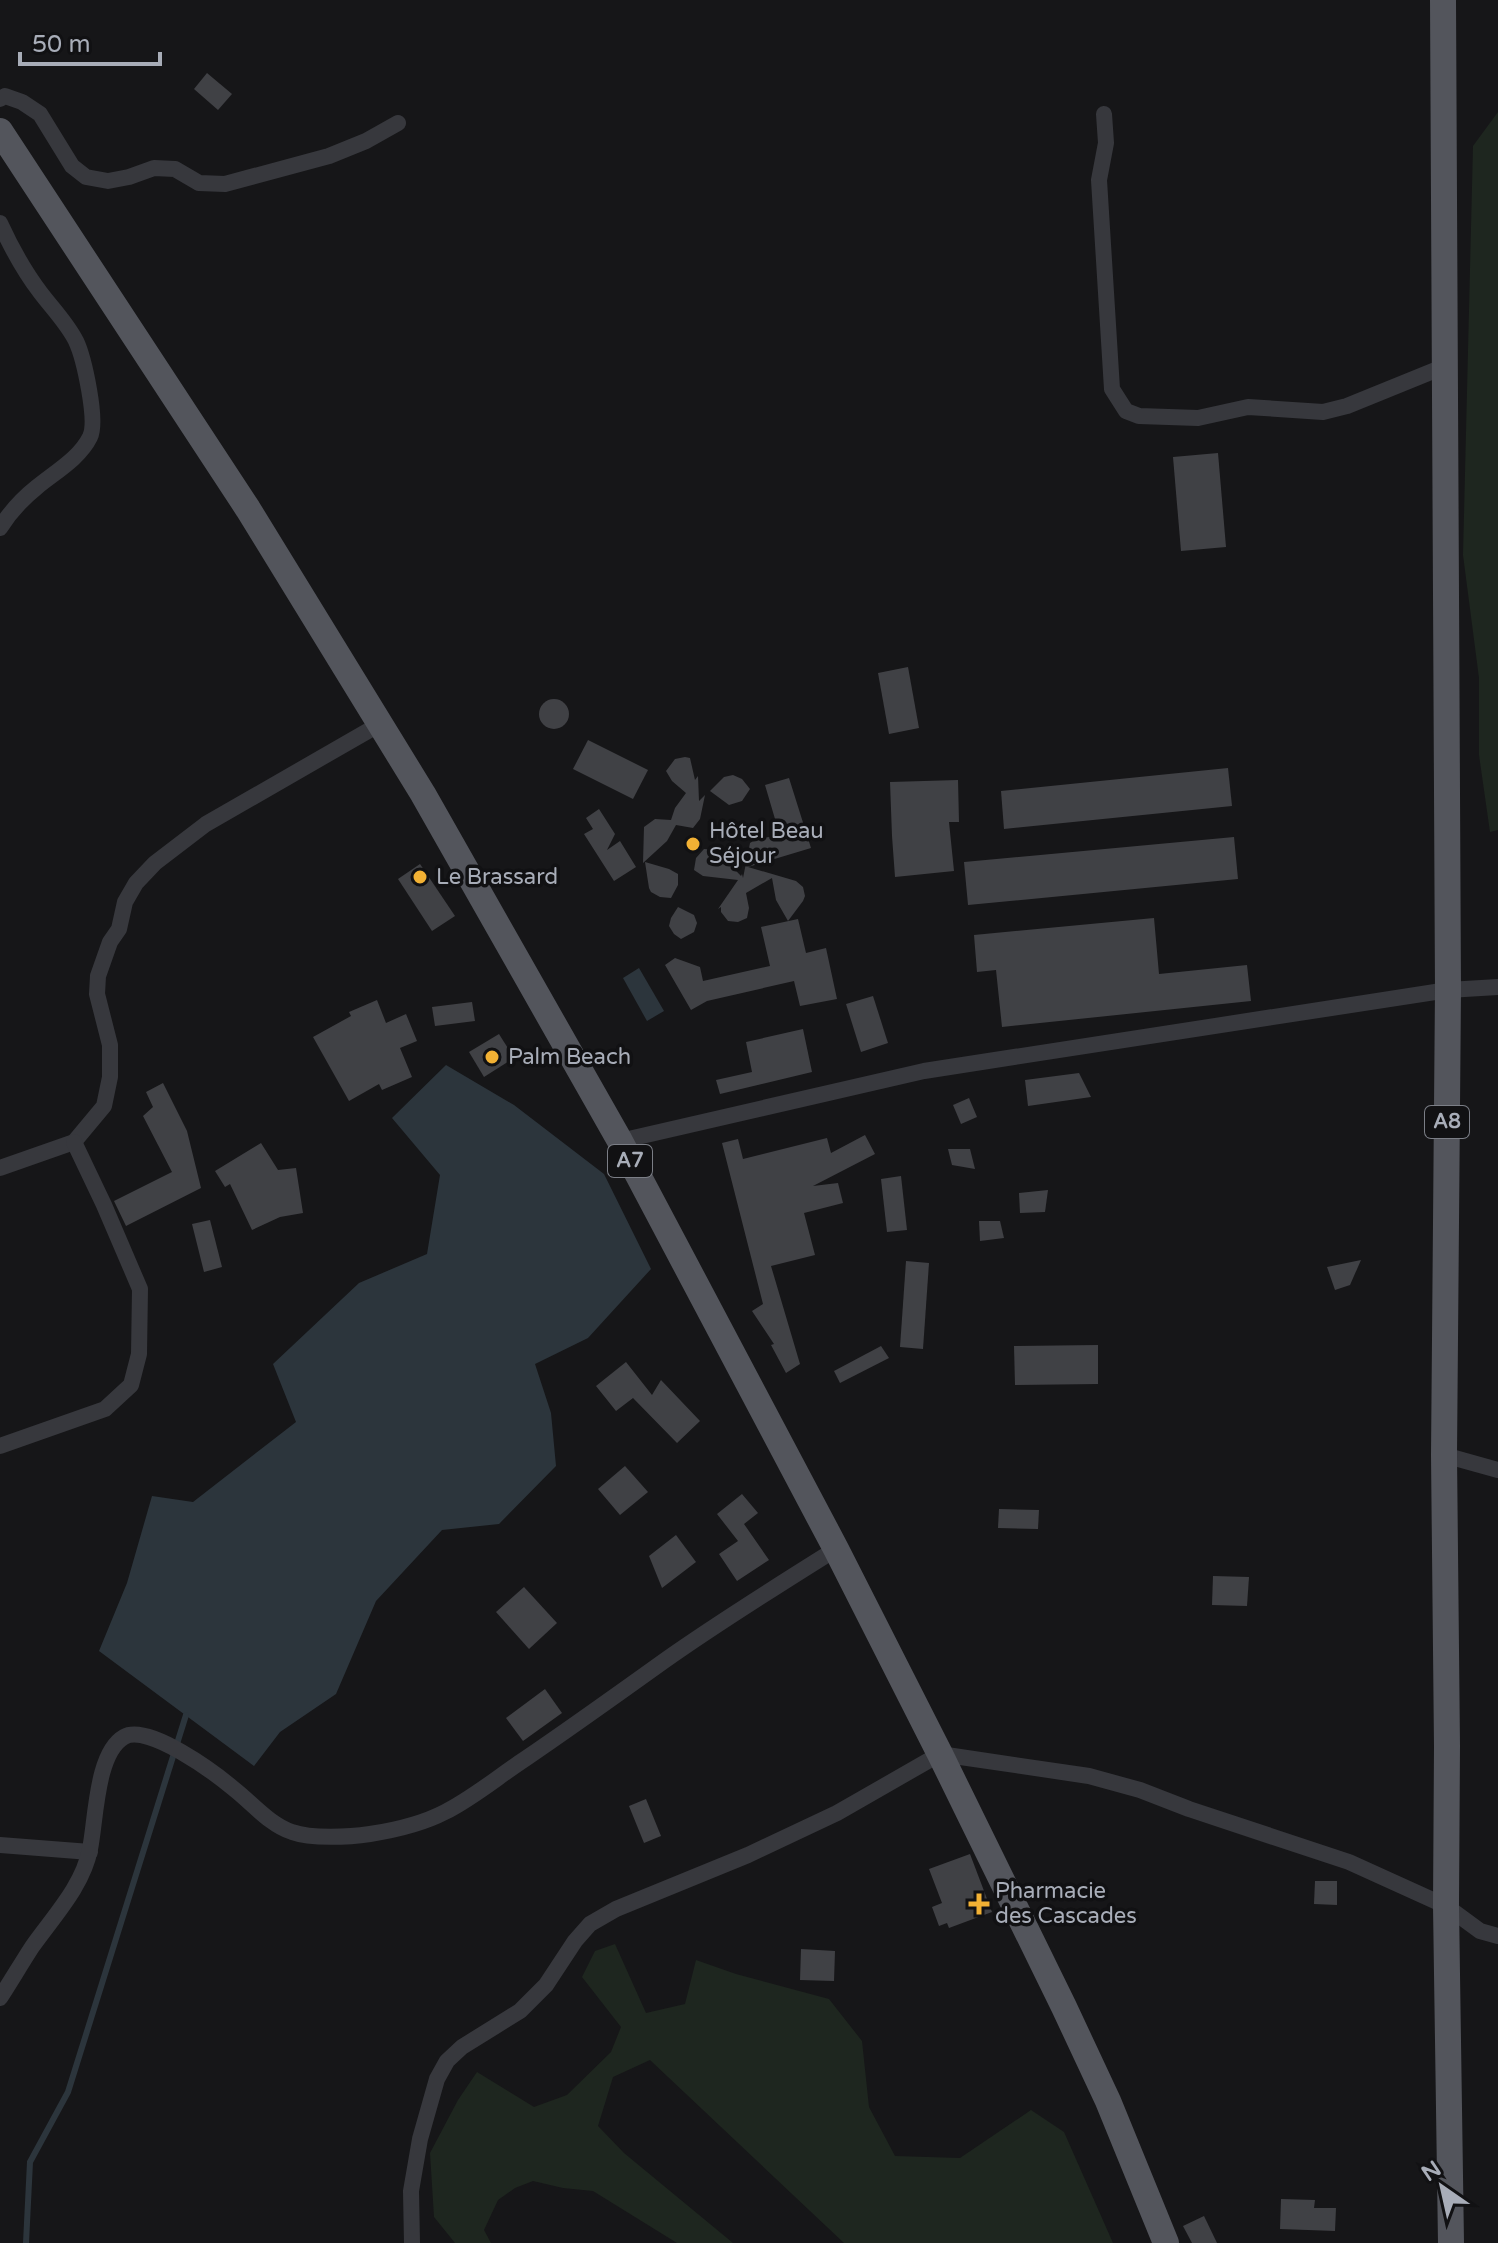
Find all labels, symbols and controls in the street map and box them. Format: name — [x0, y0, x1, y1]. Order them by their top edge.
scale bar — [20, 16, 160, 66]
text: 50 m — [32, 30, 90, 59]
place label: Hôtel Beau Séjour — [709, 818, 824, 869]
marker: Hôtel Beau Séjour — [684, 835, 702, 853]
place label: Le Brassard — [436, 864, 558, 890]
marker: Le Brassard — [411, 868, 429, 886]
place label: Palm Beach — [508, 1044, 631, 1070]
marker: Palm Beach — [483, 1048, 501, 1066]
road number: A8 — [1425, 1106, 1469, 1138]
road number: A7 — [608, 1145, 652, 1177]
place label: Pharmacie des Cascades — [995, 1878, 1137, 1929]
marker: Pharmacie des Cascades — [970, 1895, 988, 1913]
north arrow — [1402, 2147, 1482, 2227]
text: N — [1417, 2156, 1446, 2187]

